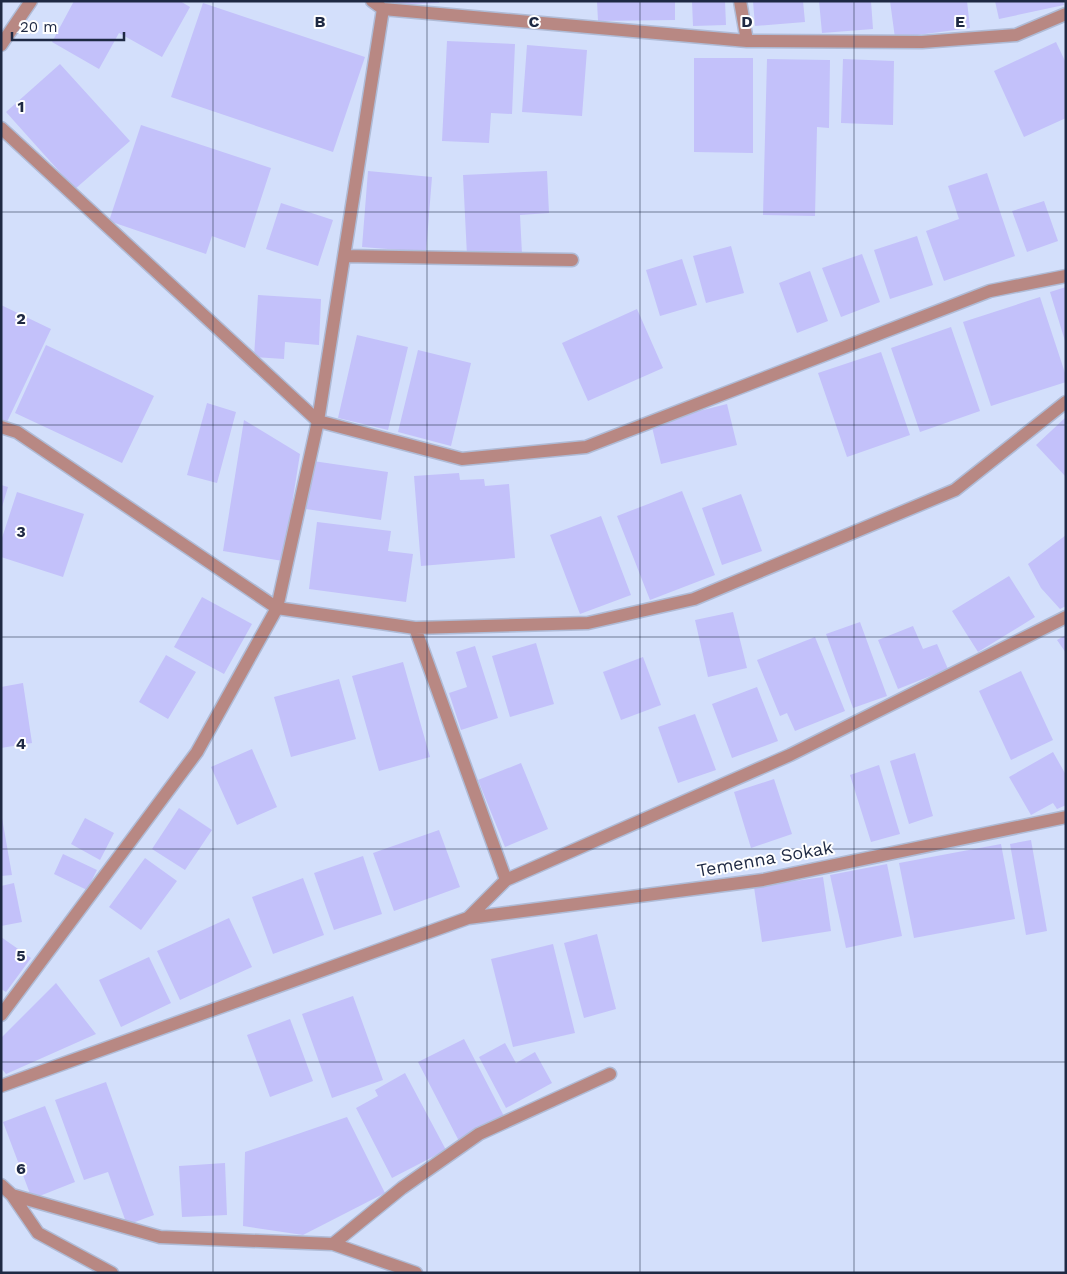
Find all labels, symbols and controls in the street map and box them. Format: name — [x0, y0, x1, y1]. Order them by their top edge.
scale bar — [12, 10, 125, 42]
text: B — [315, 12, 326, 31]
text: C — [529, 12, 540, 31]
text: D — [741, 12, 753, 31]
text: E — [955, 12, 965, 31]
text: 20 m — [20, 18, 58, 36]
text: 1 — [18, 97, 24, 116]
text: 2 — [16, 309, 26, 328]
text: 3 — [16, 522, 26, 541]
text: 4 — [16, 734, 26, 753]
street label: Temenna Sokak — [695, 836, 835, 881]
text: 5 — [16, 946, 26, 965]
text: 6 — [16, 1159, 26, 1178]

